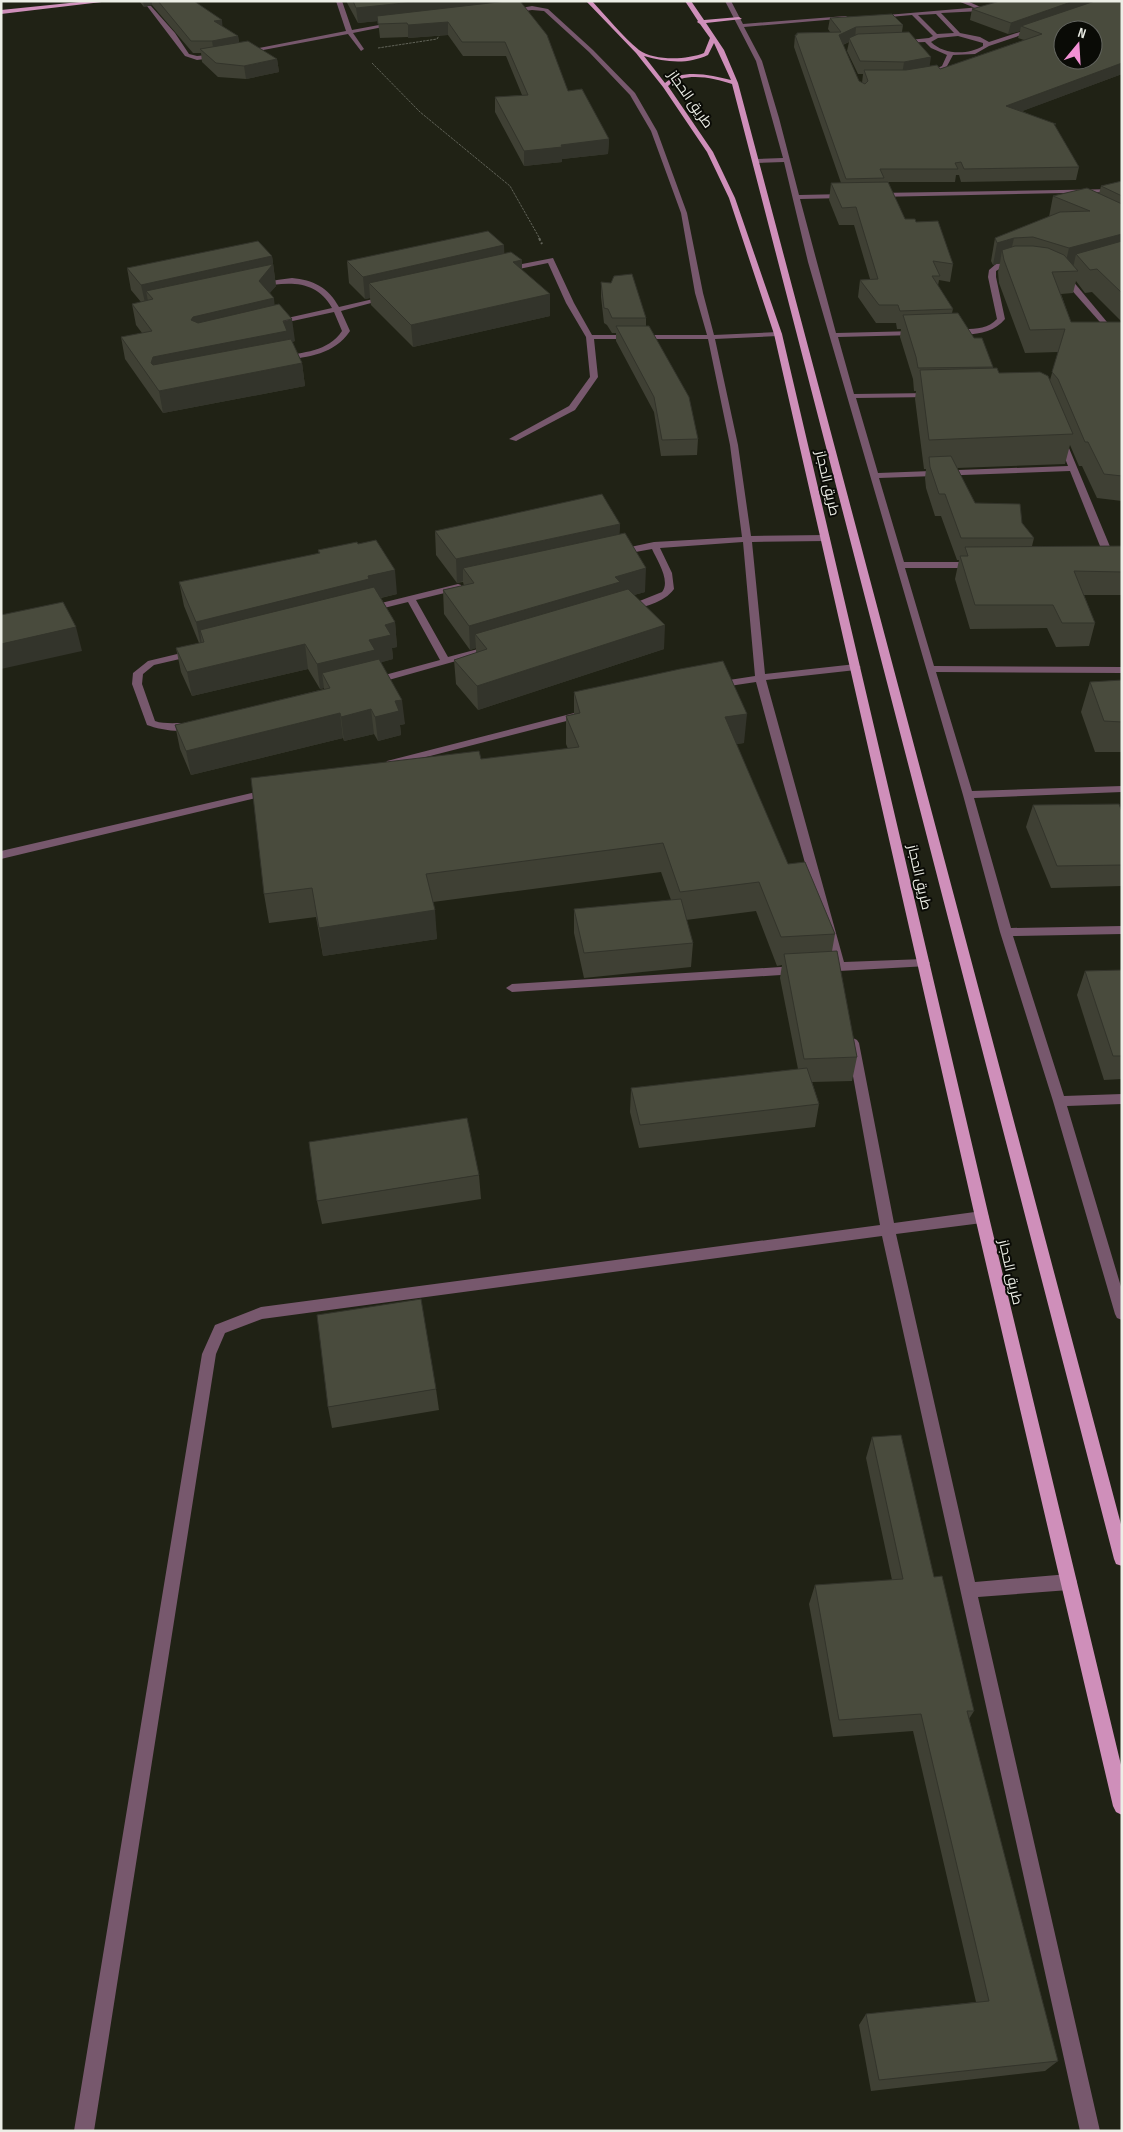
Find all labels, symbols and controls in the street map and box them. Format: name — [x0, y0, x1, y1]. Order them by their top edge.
north arrow — [1053, 20, 1103, 70]
text: N — [1076, 24, 1088, 42]
street label: طريق الحجاز — [664, 66, 717, 131]
street label: طريق الحجاز — [812, 448, 843, 517]
street label: طريق الحجاز — [904, 842, 935, 911]
street label: طريق الحجاز — [995, 1237, 1026, 1306]

